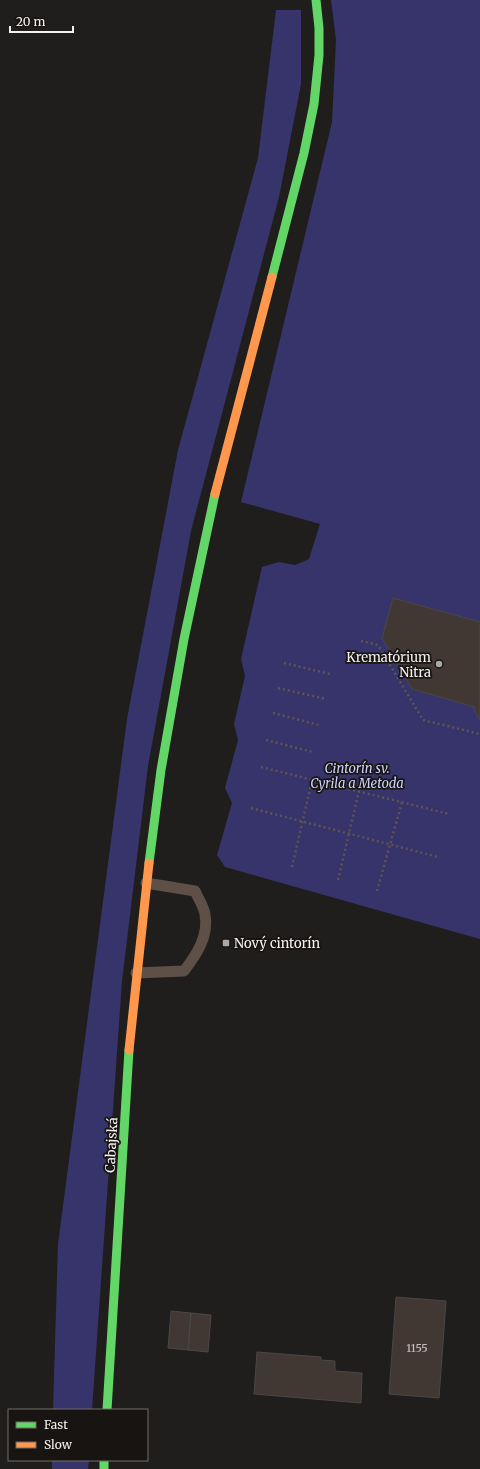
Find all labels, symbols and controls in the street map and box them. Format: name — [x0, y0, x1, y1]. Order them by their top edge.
scale bar — [10, 8, 73, 34]
text: 20 m — [16, 14, 45, 29]
place label: Krematórium Nitra — [346, 649, 431, 681]
marker: Krematórium Nitra — [434, 659, 444, 669]
park label: Cintorín sv. Cyrila a Metoda — [310, 760, 404, 792]
place label: Nový cintorín — [234, 935, 321, 952]
marker: Nový cintorín — [221, 938, 231, 948]
street label: Cabajská — [102, 1117, 121, 1173]
house number: 1155 — [406, 1341, 428, 1355]
legend — [8, 1409, 148, 1461]
text: Fast — [44, 1417, 68, 1432]
text: Slow — [44, 1437, 73, 1452]

